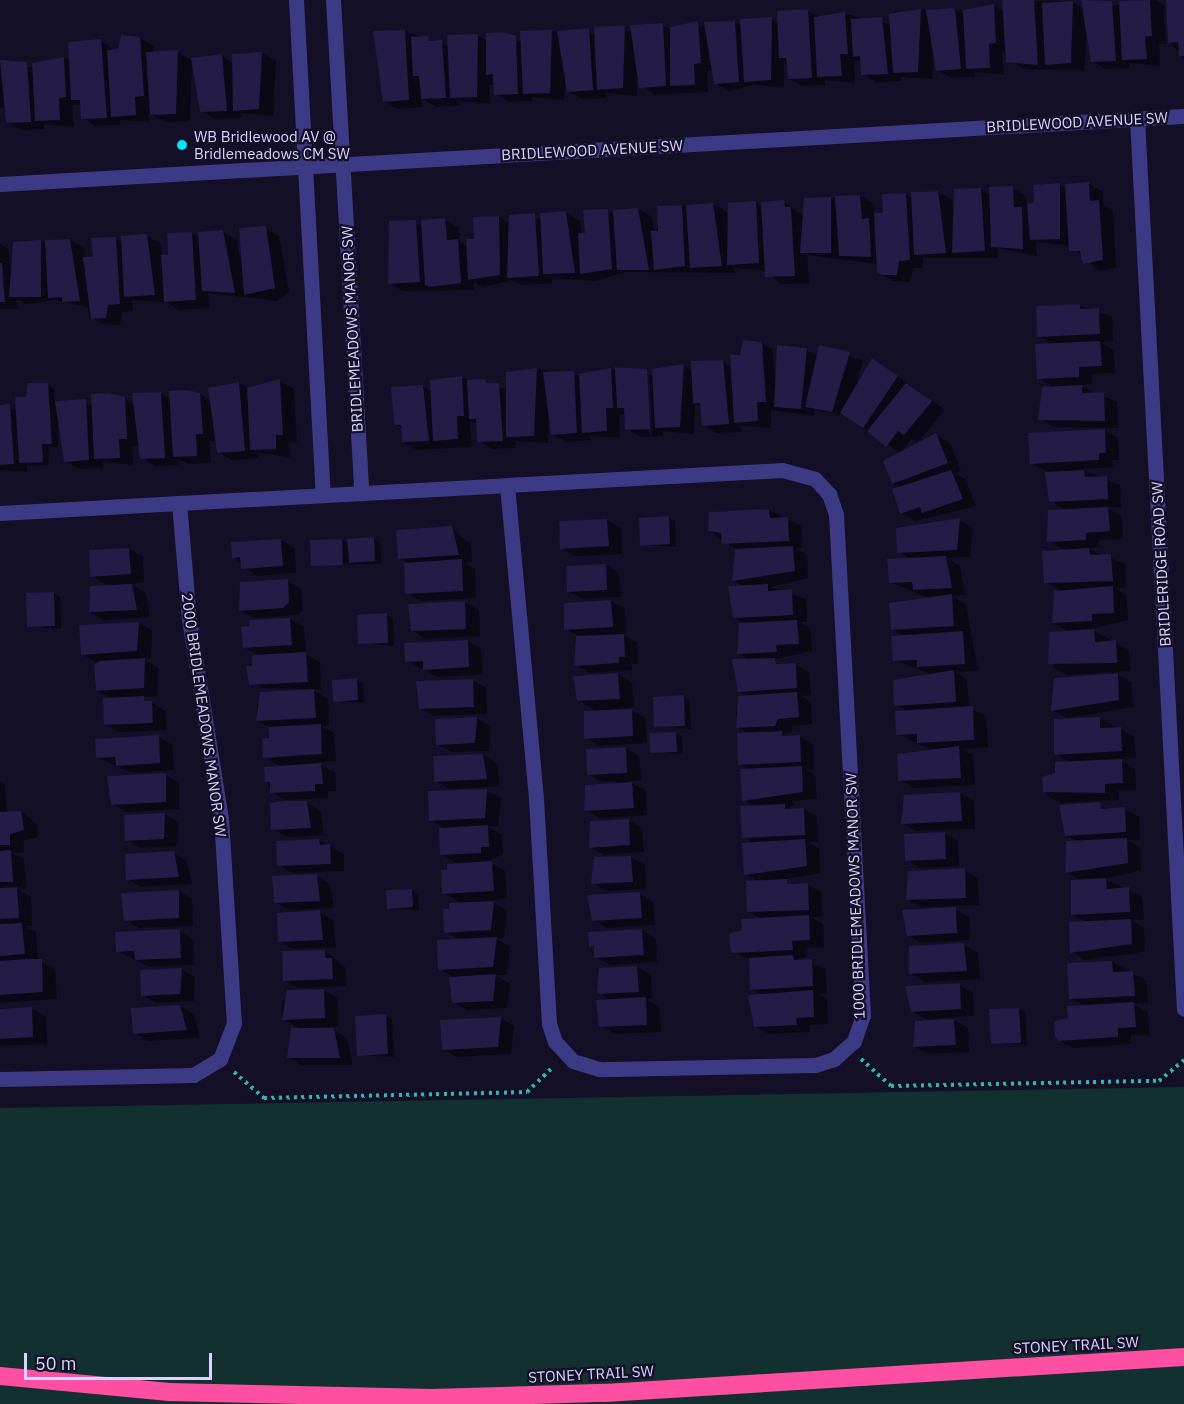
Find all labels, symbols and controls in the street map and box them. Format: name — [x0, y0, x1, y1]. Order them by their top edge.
street label: BRIDLEWOOD AVENUE SW — [986, 108, 1168, 136]
place label: WB Bridlewood AV @ Bridlemeadows CM SW — [194, 127, 350, 162]
street label: BRIDLEWOOD AVENUE SW — [501, 136, 683, 164]
marker: WB Bridlewood AV @ Bridlemeadows CM SW — [175, 138, 189, 152]
street label: BRIDLEMEADOWS MANOR SW — [338, 225, 366, 433]
street label: BRIDLERIDGE ROAD SW — [1148, 481, 1174, 647]
street label: 2000 BRIDLEMEADOWS MANOR SW — [178, 592, 230, 838]
street label: 1000 BRIDLEMEADOWS MANOR SW — [842, 773, 868, 1019]
street label: STONEY TRAIL SW — [1013, 1333, 1139, 1357]
scale bar — [27, 1341, 214, 1379]
text: 50 m — [35, 1352, 77, 1375]
street label: STONEY TRAIL SW — [528, 1362, 654, 1386]

